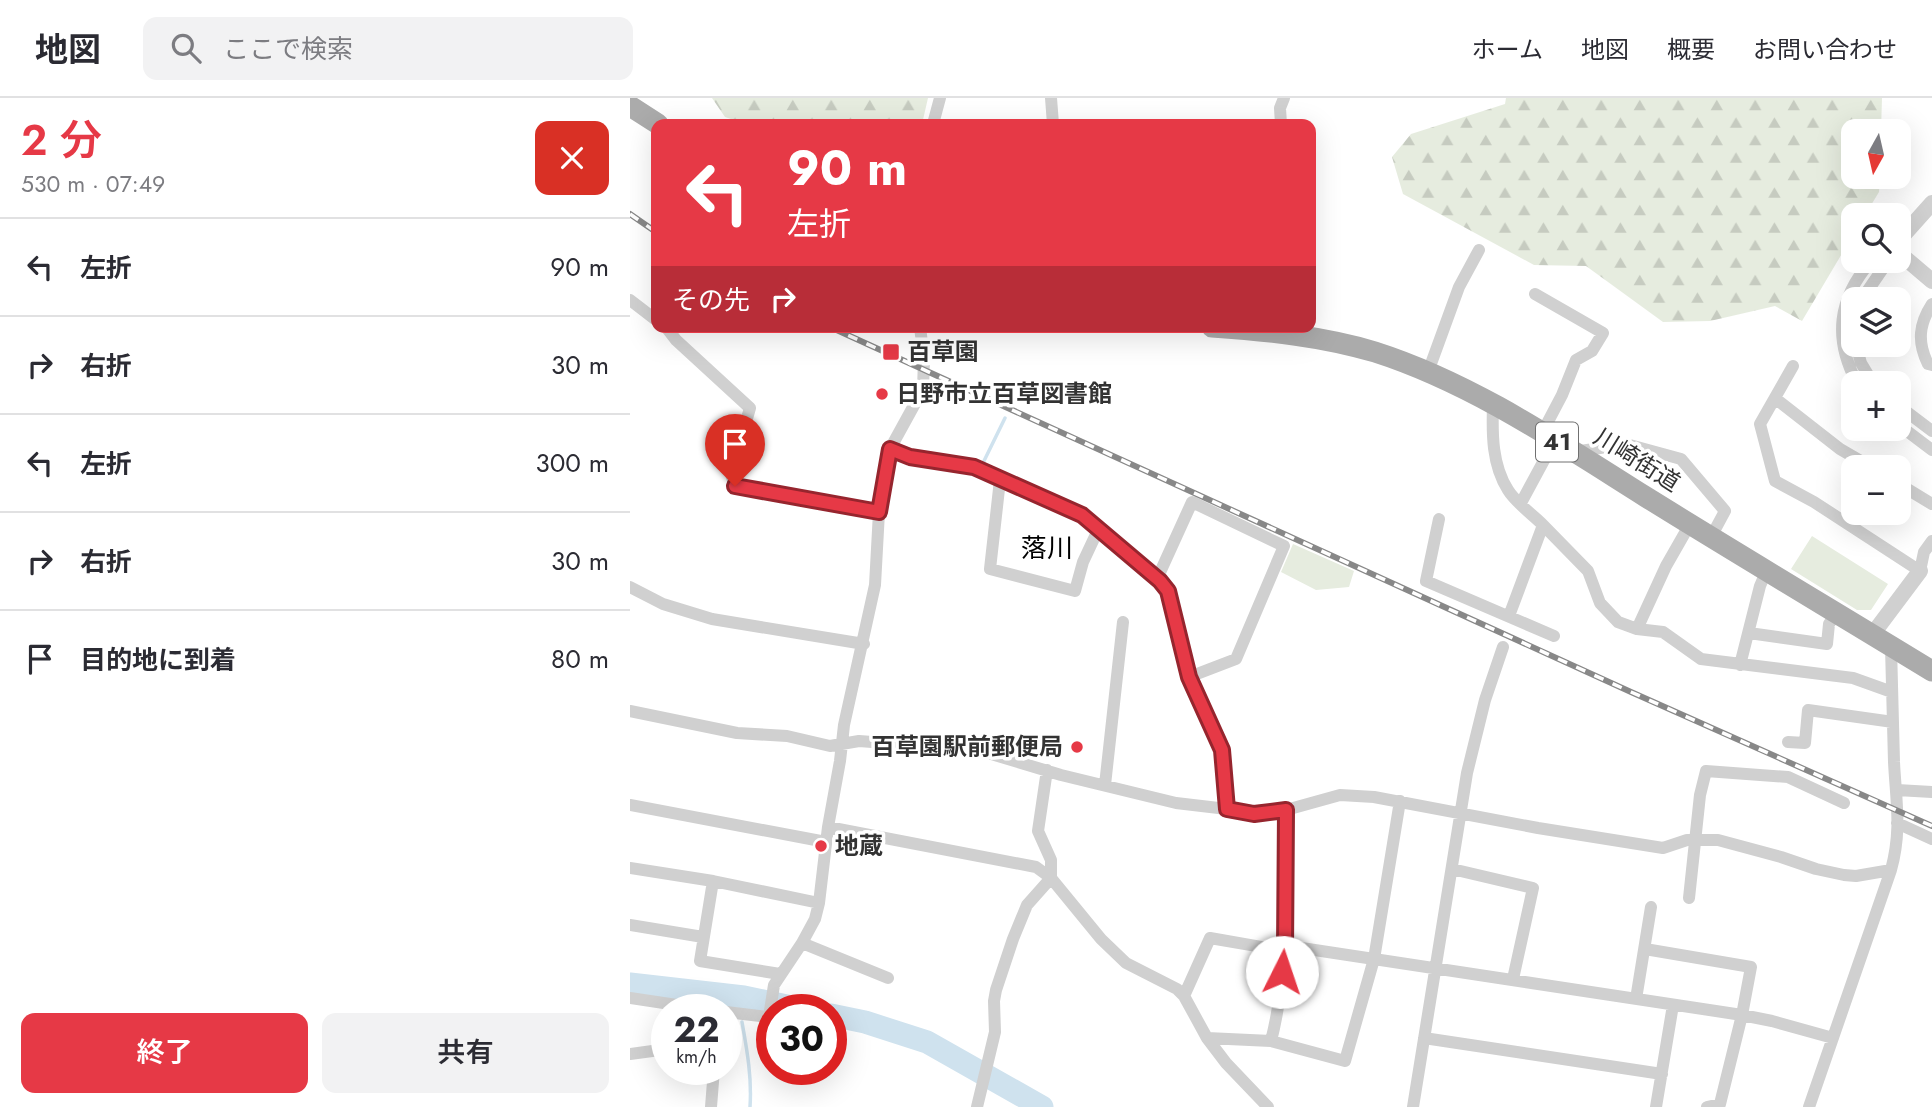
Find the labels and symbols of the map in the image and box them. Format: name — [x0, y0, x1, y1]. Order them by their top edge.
north arrow — [1841, 119, 1911, 189]
place label: 百草園 — [907, 334, 979, 369]
marker: 百草園 — [881, 342, 901, 362]
place label: 日野市立百草図書館 — [896, 376, 1112, 411]
marker: 日野市立百草図書館 — [874, 386, 890, 402]
pin — [705, 414, 765, 486]
street label: 川崎街道 — [1587, 419, 1687, 500]
road number: 41 — [1536, 422, 1578, 462]
district label: 落川 — [1021, 529, 1073, 567]
place label: 百草園駅前郵便局 — [871, 729, 1063, 764]
marker: 百草園駅前郵便局 — [1069, 739, 1085, 755]
place label: 地蔵 — [835, 828, 883, 863]
marker: 地蔵 — [813, 838, 829, 854]
position arrow — [1245, 935, 1319, 1009]
speed limit sign: 30 — [756, 994, 847, 1085]

